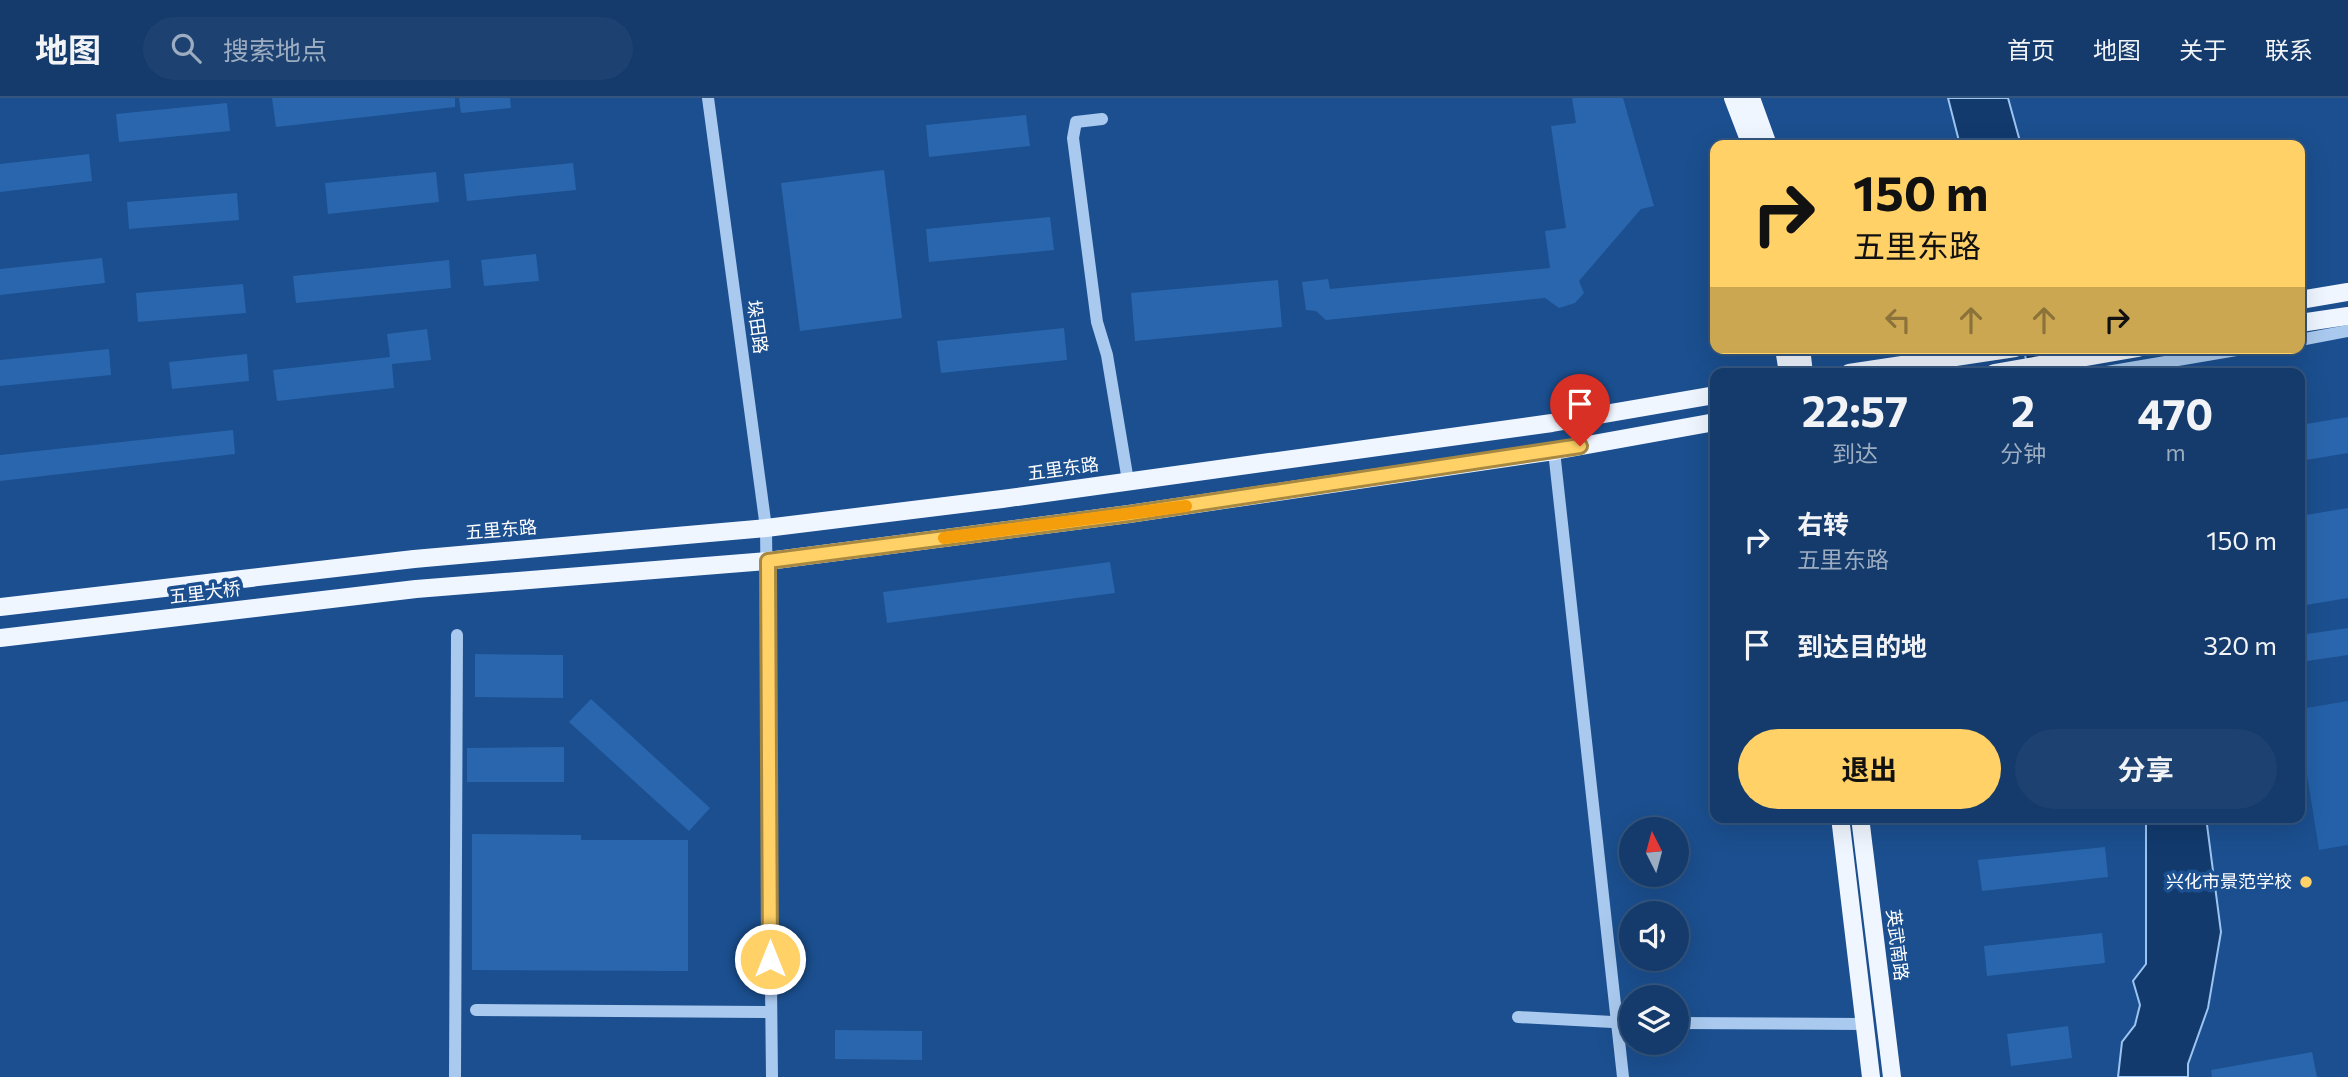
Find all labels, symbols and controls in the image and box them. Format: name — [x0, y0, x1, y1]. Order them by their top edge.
search box — [143, 17, 633, 80]
text: 地图 — [35, 28, 101, 69]
icon: search — [167, 29, 205, 67]
text: 搜索地点 — [223, 34, 327, 65]
text: 首页 — [2007, 35, 2055, 64]
text: 地图 — [2093, 35, 2141, 64]
text: 关于 — [2179, 35, 2227, 64]
text: 联系 — [2265, 35, 2313, 64]
text: 150 m — [1853, 161, 1988, 221]
icon: right — [1738, 168, 1829, 259]
text: 五里东路 — [1853, 225, 1981, 265]
street label: 垛田路 — [743, 299, 773, 355]
icon: left — [1879, 301, 1917, 339]
icon: ahead — [1952, 301, 1990, 339]
icon: ahead — [2025, 301, 2063, 339]
icon: right — [2098, 301, 2136, 339]
pin — [1550, 374, 1610, 446]
text: 22:57 — [1802, 384, 1908, 436]
text: 2 — [2011, 384, 2035, 436]
icon: arrive — [1561, 385, 1599, 423]
text: 470 — [2138, 387, 2213, 439]
text: m — [2165, 438, 2185, 466]
text: 到达 — [1832, 439, 1878, 467]
text: 分钟 — [2000, 439, 2046, 467]
street label: 五里东路 — [1026, 452, 1100, 484]
text: 右转 — [1797, 508, 1849, 539]
street label: 五里东路 — [464, 515, 538, 543]
icon: right — [1738, 521, 1776, 559]
text: 150 m — [2206, 524, 2277, 555]
text: 五里东路 — [1797, 545, 1889, 573]
street label: 五里大桥 — [168, 577, 242, 607]
icon: arrive — [1738, 626, 1776, 664]
text: 320 m — [2203, 629, 2277, 660]
text: 到达目的地 — [1797, 630, 1927, 661]
button: 退出 — [1738, 729, 2001, 809]
button: 分享 — [2015, 729, 2277, 809]
north arrow — [1619, 817, 1689, 887]
map controls — [1619, 817, 1689, 1055]
place label: 兴化市景范学校 — [2166, 870, 2292, 892]
marker: 兴化市景范学校 — [2298, 874, 2314, 890]
button: sound — [1619, 901, 1689, 971]
street label: 英武南路 — [1883, 908, 1913, 982]
position arrow — [733, 922, 807, 996]
button: layers — [1619, 985, 1689, 1055]

